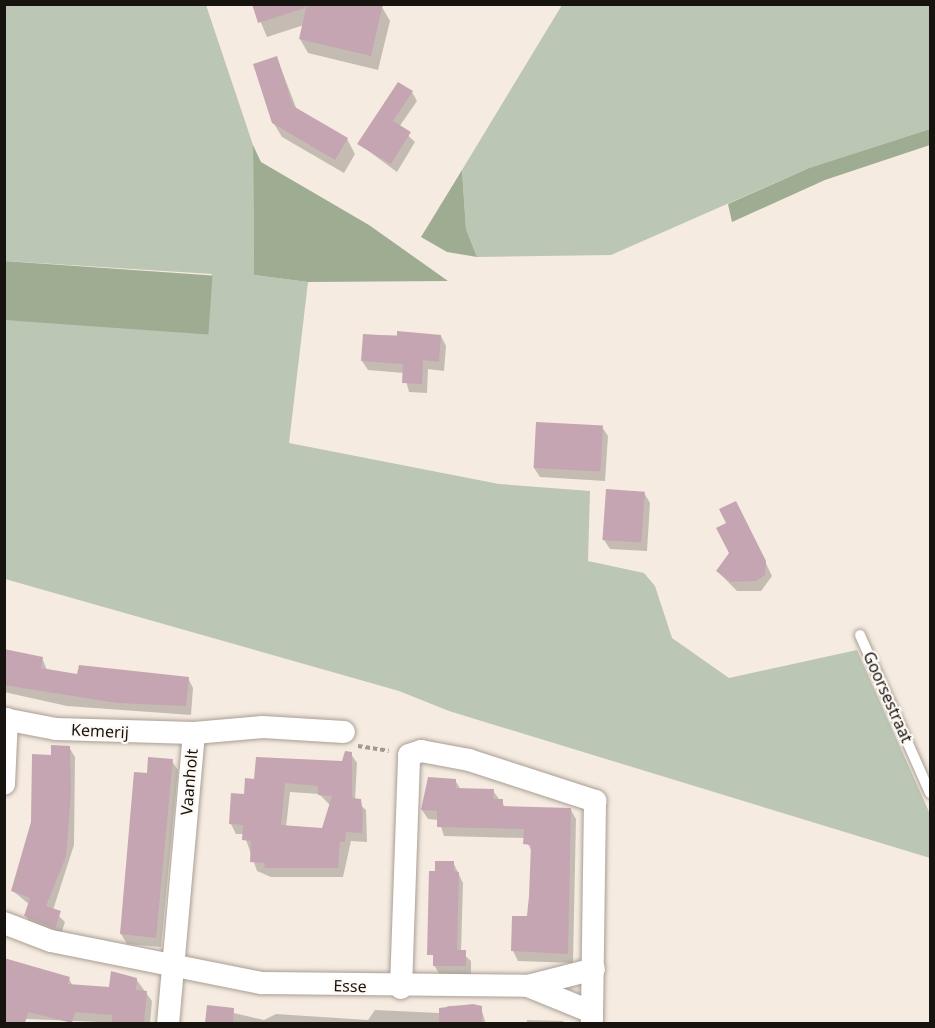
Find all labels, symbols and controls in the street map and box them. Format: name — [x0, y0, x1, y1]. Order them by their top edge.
street label: Goorsestraat — [859, 648, 917, 746]
street label: Kemerij — [71, 720, 129, 742]
street label: Vaanholt — [177, 748, 201, 816]
street label: Esse — [333, 976, 367, 996]

